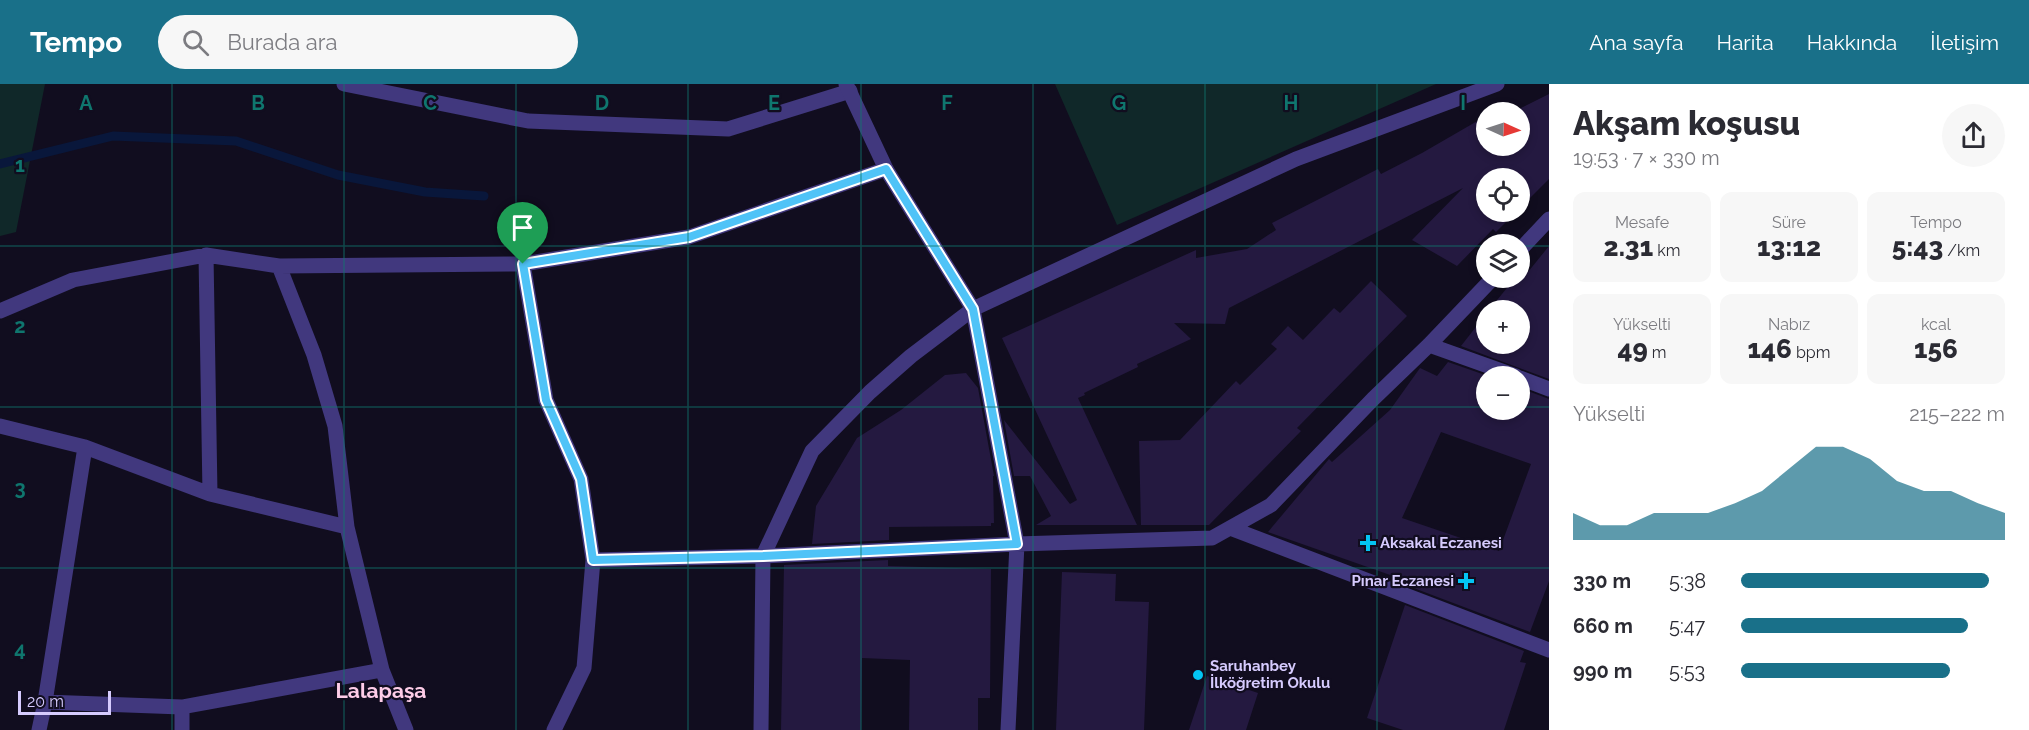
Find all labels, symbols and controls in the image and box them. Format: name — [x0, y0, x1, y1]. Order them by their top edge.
search box — [158, 15, 578, 69]
text: Tempo — [30, 26, 122, 59]
icon: search — [179, 26, 212, 59]
text: Burada ara — [227, 29, 337, 55]
text: Ana sayfa — [1589, 30, 1684, 55]
text: Harita — [1717, 30, 1774, 55]
text: Hakkında — [1807, 30, 1897, 55]
text: İletişim — [1930, 30, 1999, 55]
text: A — [79, 91, 93, 115]
text: B — [251, 91, 265, 115]
text: C — [423, 91, 437, 115]
text: D — [595, 91, 609, 115]
text: E — [768, 91, 780, 115]
text: F — [941, 91, 953, 115]
text: G — [1112, 91, 1126, 115]
text: H — [1284, 91, 1298, 115]
text: I — [1460, 91, 1466, 115]
north arrow — [1476, 102, 1530, 156]
map controls — [1476, 102, 1530, 420]
text: Akşam koşusu — [1573, 104, 1800, 143]
button: share — [1942, 104, 2005, 167]
text: 19:53 · 7 × 330 m — [1573, 146, 1720, 170]
text: 1 — [15, 153, 25, 177]
button: locate — [1476, 168, 1530, 222]
pin — [497, 202, 548, 264]
icon: arrive — [506, 211, 539, 244]
text: Mesafe — [1615, 213, 1669, 232]
text: Süre — [1772, 213, 1806, 232]
text: Tempo — [1910, 213, 1962, 232]
text: 2.31 — [1604, 232, 1653, 262]
text: 13:12 — [1757, 232, 1821, 262]
text: 5:43 — [1892, 232, 1943, 262]
button: layers — [1476, 234, 1530, 288]
text: km — [1653, 241, 1680, 260]
text: /km — [1943, 241, 1980, 260]
button: + — [1476, 300, 1530, 354]
text: 2 — [14, 314, 26, 338]
text: Yükselti — [1613, 315, 1671, 334]
text: Nabız — [1768, 315, 1810, 334]
text: kcal — [1921, 315, 1951, 334]
text: 49 — [1617, 334, 1648, 364]
text: 146 — [1748, 334, 1792, 364]
text: 156 — [1914, 334, 1958, 364]
text: m — [1648, 343, 1667, 362]
text: bpm — [1792, 343, 1830, 362]
button: − — [1476, 366, 1530, 420]
text: Yükselti — [1573, 402, 1645, 426]
text: 215–222 m — [1909, 402, 2005, 426]
text: 3 — [14, 476, 26, 500]
place label: Aksakal Eczanesi — [1380, 534, 1502, 552]
marker: Aksakal Eczanesi — [1361, 536, 1375, 550]
text: 330 m — [1573, 569, 1631, 593]
text: 5:38 — [1669, 569, 1706, 593]
place label: Pınar Eczanesi — [1351, 572, 1454, 590]
marker: Pınar Eczanesi — [1459, 574, 1473, 588]
text: 660 m — [1573, 614, 1633, 638]
text: 5:47 — [1669, 614, 1705, 638]
text: 4 — [14, 637, 26, 661]
place label: Saruhanbey İlköğretim Okulu — [1210, 657, 1330, 692]
text: 990 m — [1573, 659, 1632, 683]
text: 5:53 — [1669, 659, 1705, 683]
marker: Saruhanbey İlköğretim Okulu — [1191, 668, 1205, 682]
district label: Lalapaşa — [336, 678, 426, 703]
scale bar — [18, 688, 111, 716]
text: 20 m — [27, 692, 64, 711]

